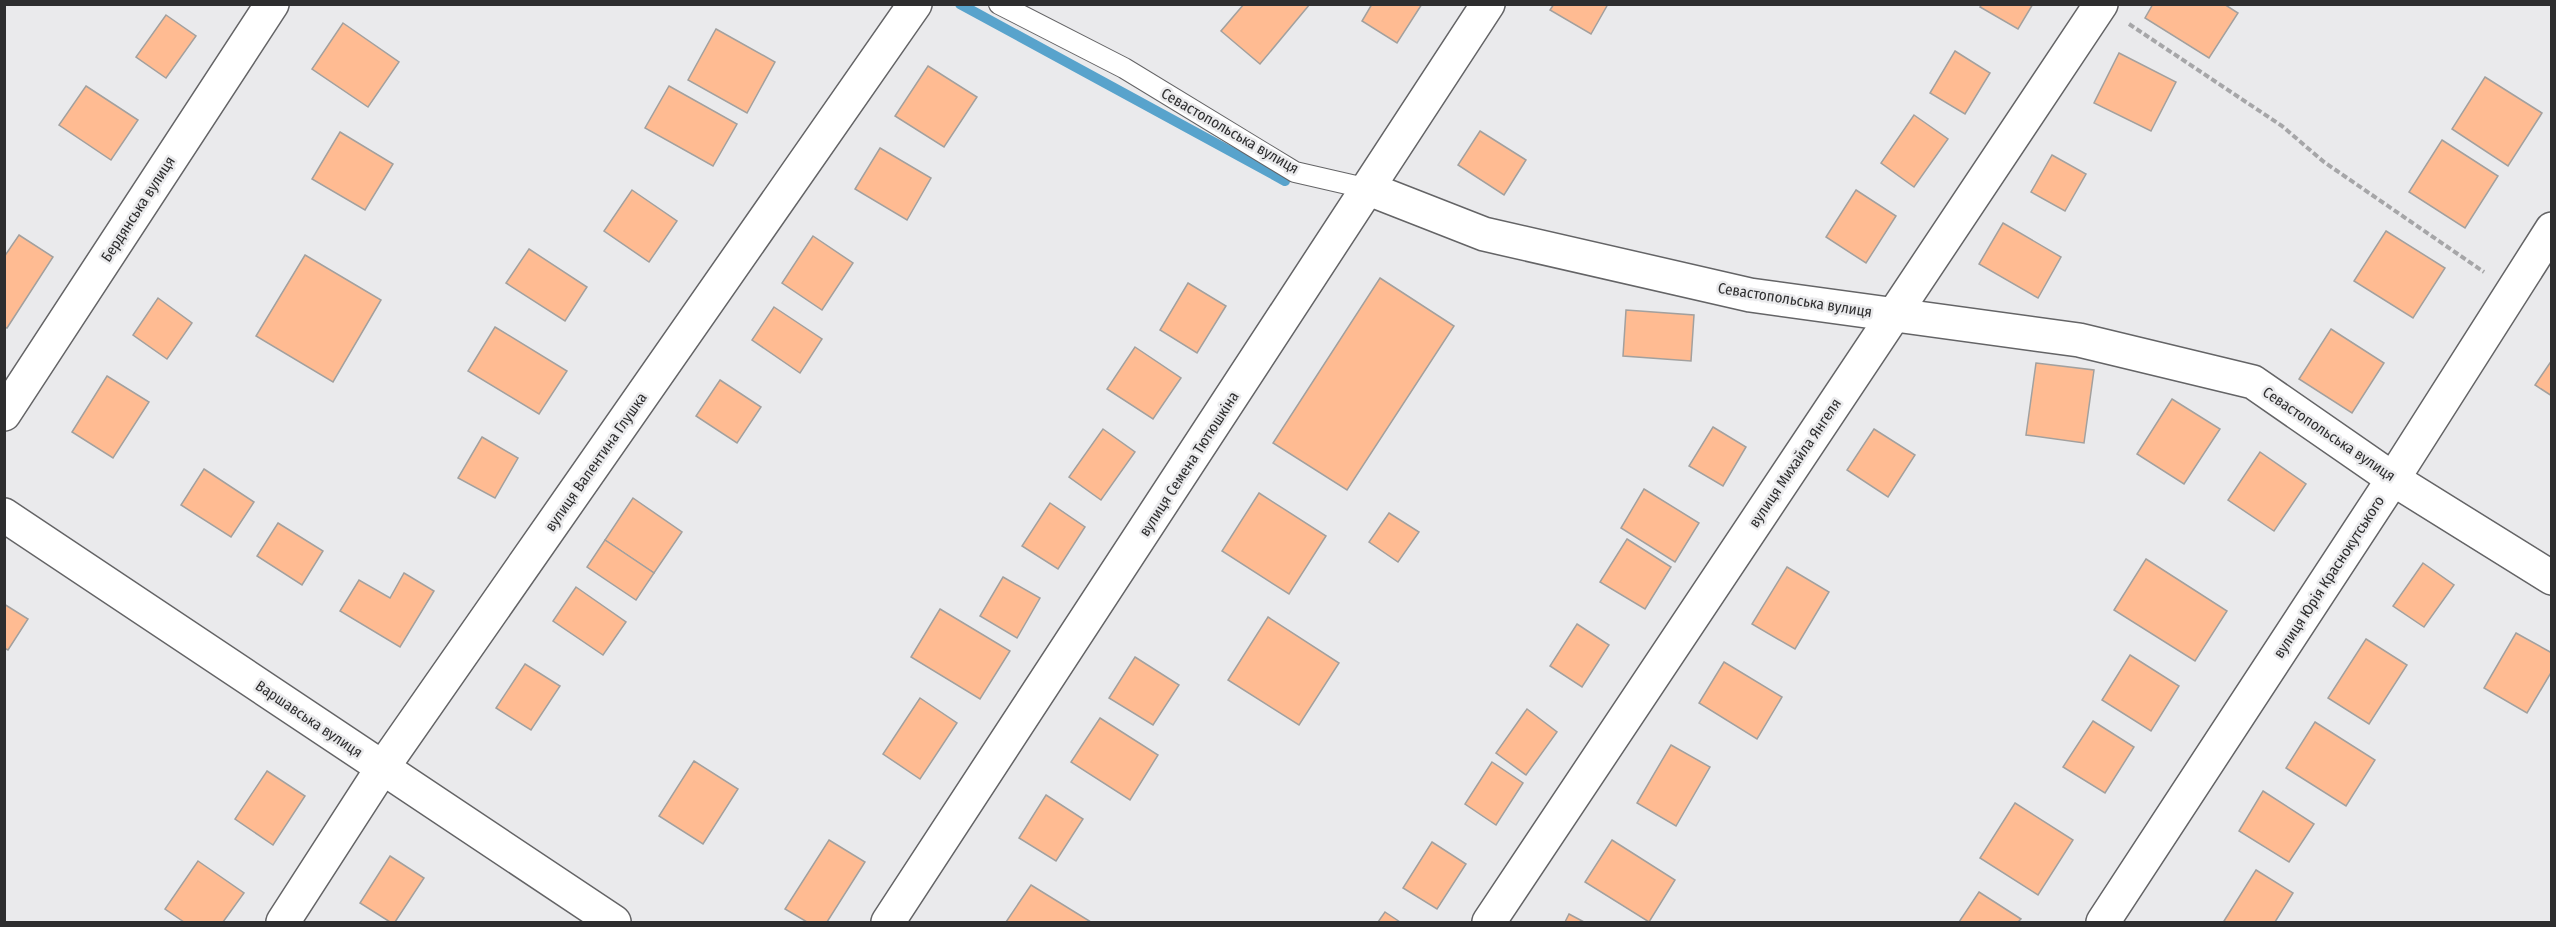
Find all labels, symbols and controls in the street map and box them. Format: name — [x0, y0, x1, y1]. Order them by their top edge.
street label: Севастопольська вулиця — [1158, 84, 1302, 178]
street label: Бердянська вулиця — [97, 153, 179, 265]
street label: Севастопольська вулиця — [1717, 279, 1873, 321]
street label: Севастопольська вулиця — [2259, 383, 2399, 485]
street label: вулиця Семена Тютюшкіна — [1135, 388, 1243, 540]
street label: вулиця Валентина Глушка — [541, 389, 651, 535]
street label: вулиця Михайла Янгеля — [1745, 395, 1845, 531]
street label: вулиця Юрія Краснокутського — [2270, 492, 2388, 662]
street label: Варшавська вулиця — [252, 677, 366, 761]

